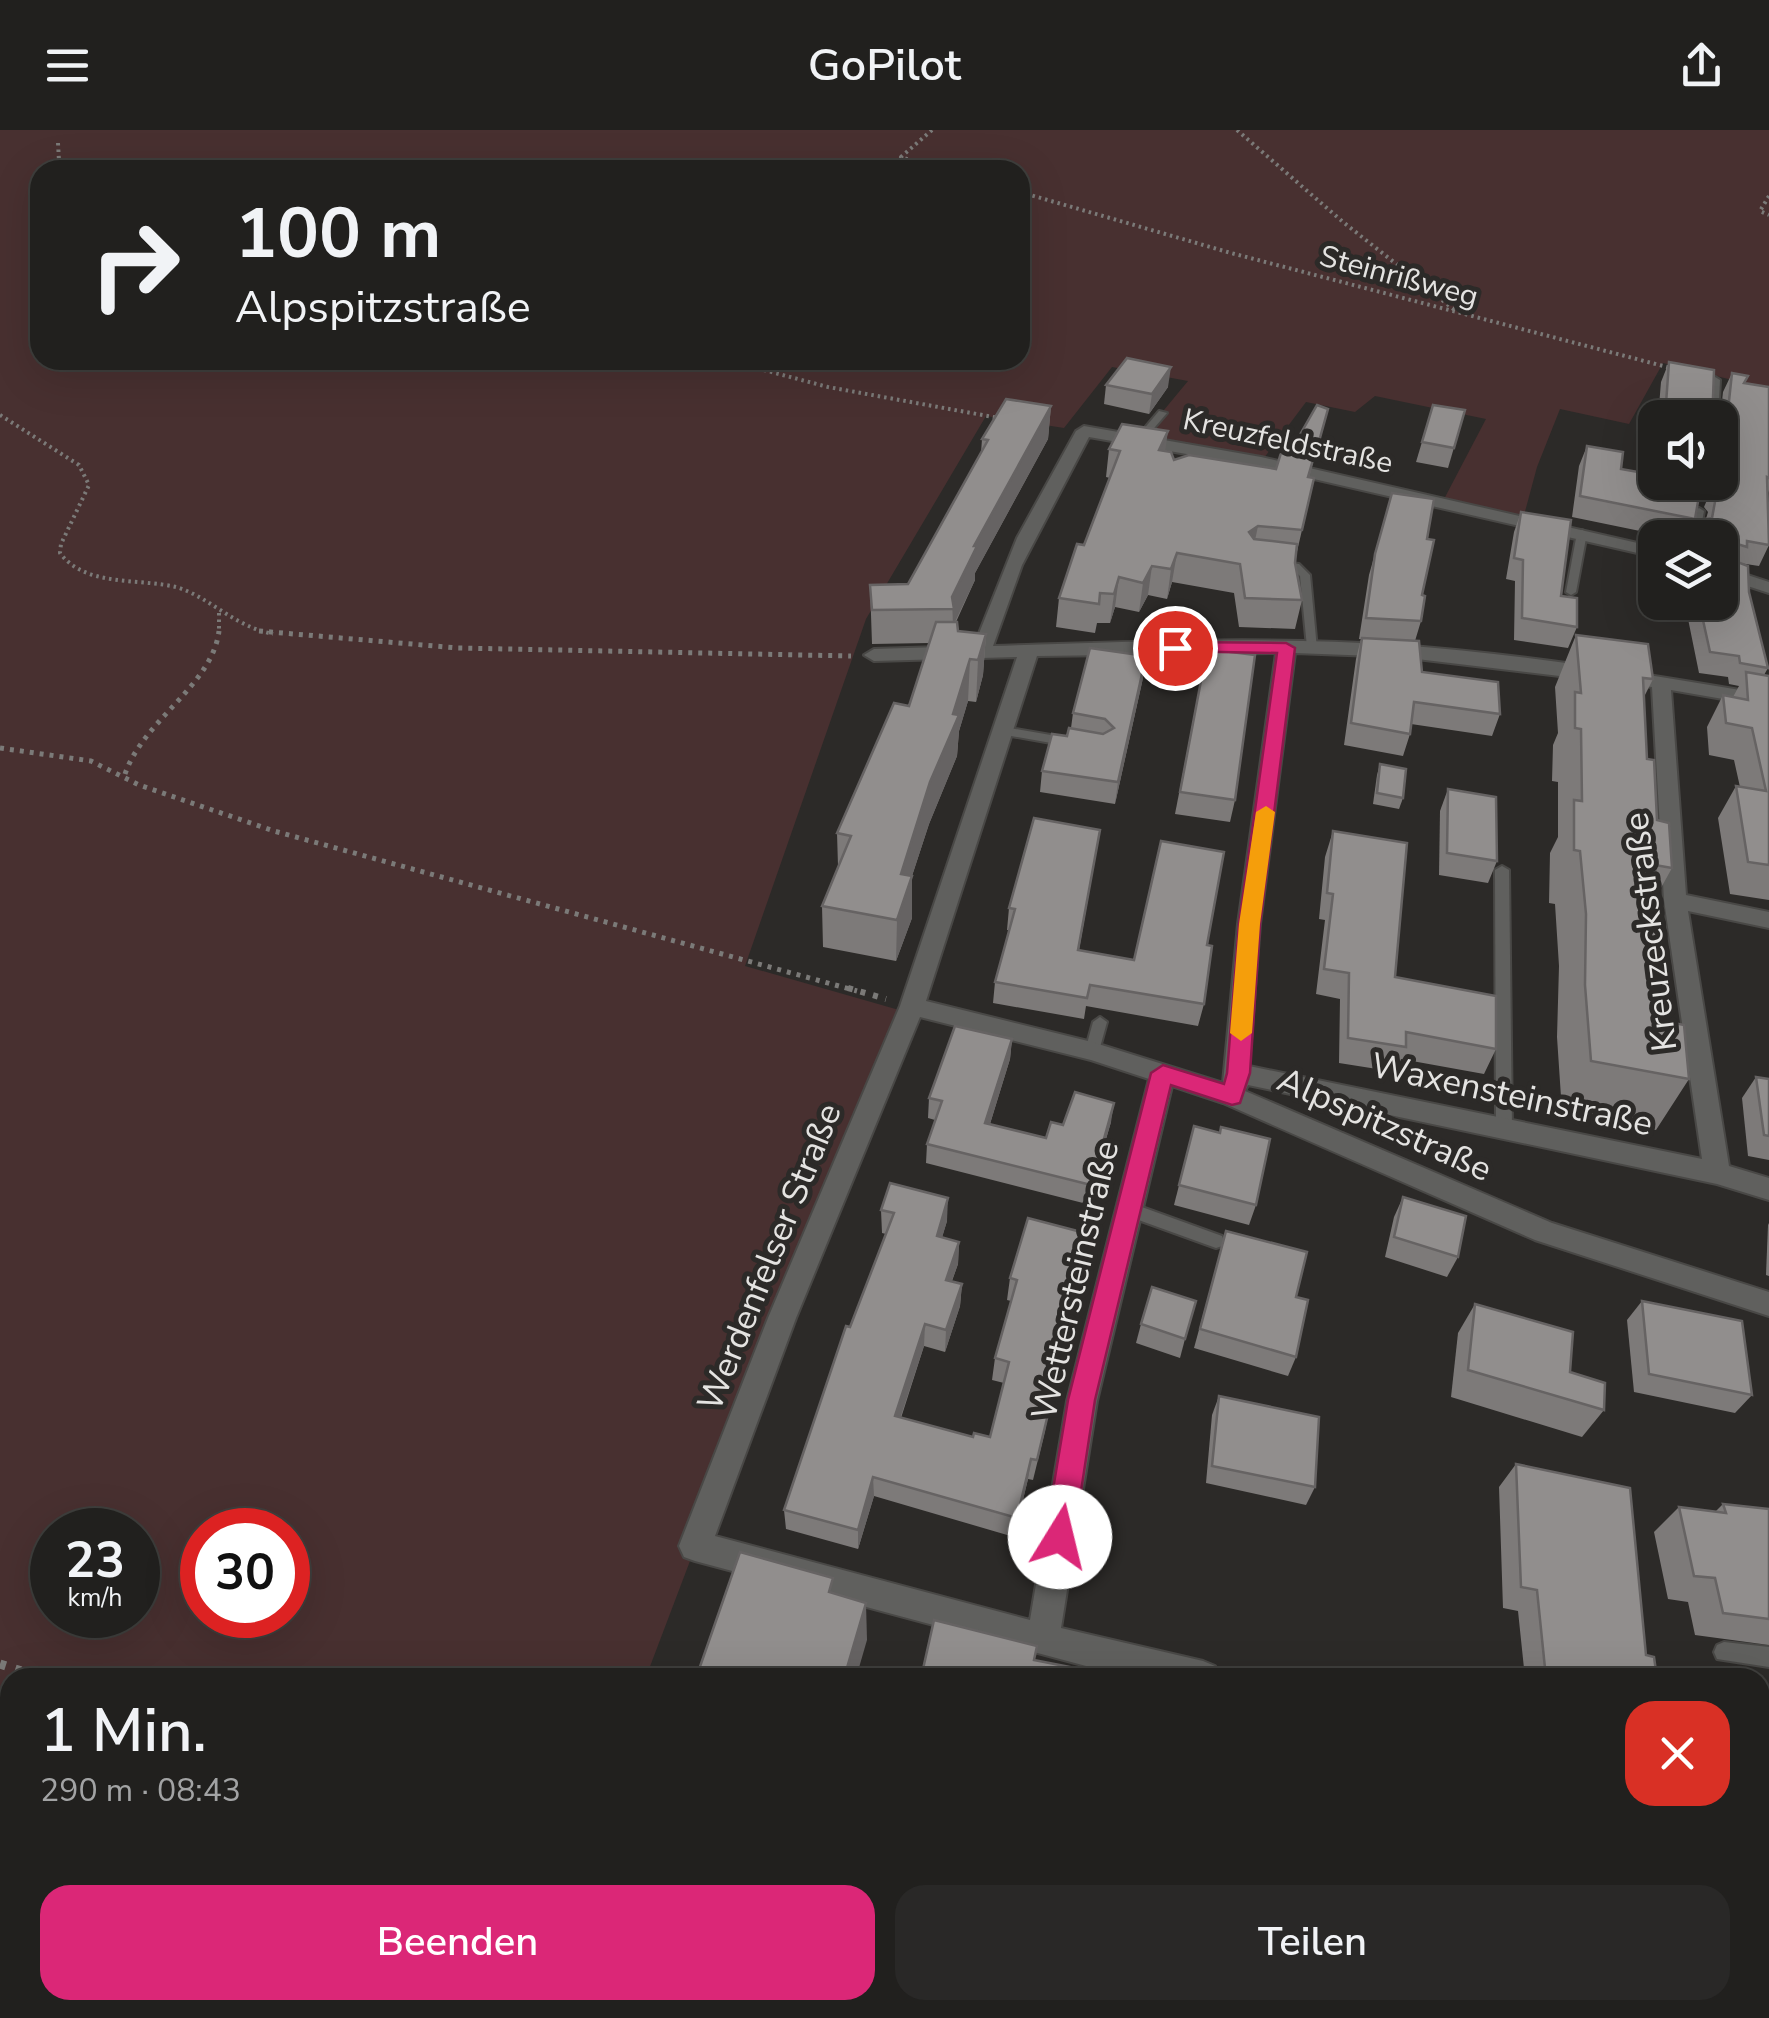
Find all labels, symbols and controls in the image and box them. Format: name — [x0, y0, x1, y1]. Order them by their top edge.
text: GoPilot — [808, 35, 961, 96]
icon: menu — [40, 38, 95, 93]
icon: share — [1674, 38, 1729, 93]
text: 100 m — [235, 186, 441, 282]
icon: right — [70, 200, 200, 330]
street label: Steinrißweg — [1315, 236, 1483, 317]
text: Alpspitzstraße — [235, 277, 531, 338]
street label: Kreuzfeldstraße — [1179, 399, 1397, 484]
map controls — [1638, 400, 1738, 620]
button: sound — [1638, 400, 1738, 500]
button: layers — [1638, 520, 1738, 620]
pin — [1133, 606, 1218, 691]
icon: arrive — [1148, 621, 1203, 676]
street label: Kreuzeckstraße — [1613, 810, 1688, 1054]
street label: Waxensteinstraße — [1367, 1042, 1657, 1147]
street label: Alpspitzstraße — [1270, 1056, 1499, 1193]
street label: Werdenfelser Straße — [686, 1096, 853, 1418]
street label: Wettersteinstraße — [1021, 1136, 1130, 1424]
position arrow — [1008, 1485, 1112, 1589]
speed limit sign: 30 — [180, 1508, 310, 1638]
text: 23 — [65, 1526, 125, 1595]
text: km/h — [67, 1581, 123, 1615]
text: 1 Min. — [40, 1690, 207, 1772]
button: close — [1625, 1701, 1730, 1806]
text: 290 m · 08:43 — [40, 1769, 241, 1812]
button: Beenden — [40, 1885, 875, 2000]
button: Teilen — [895, 1885, 1730, 2000]

